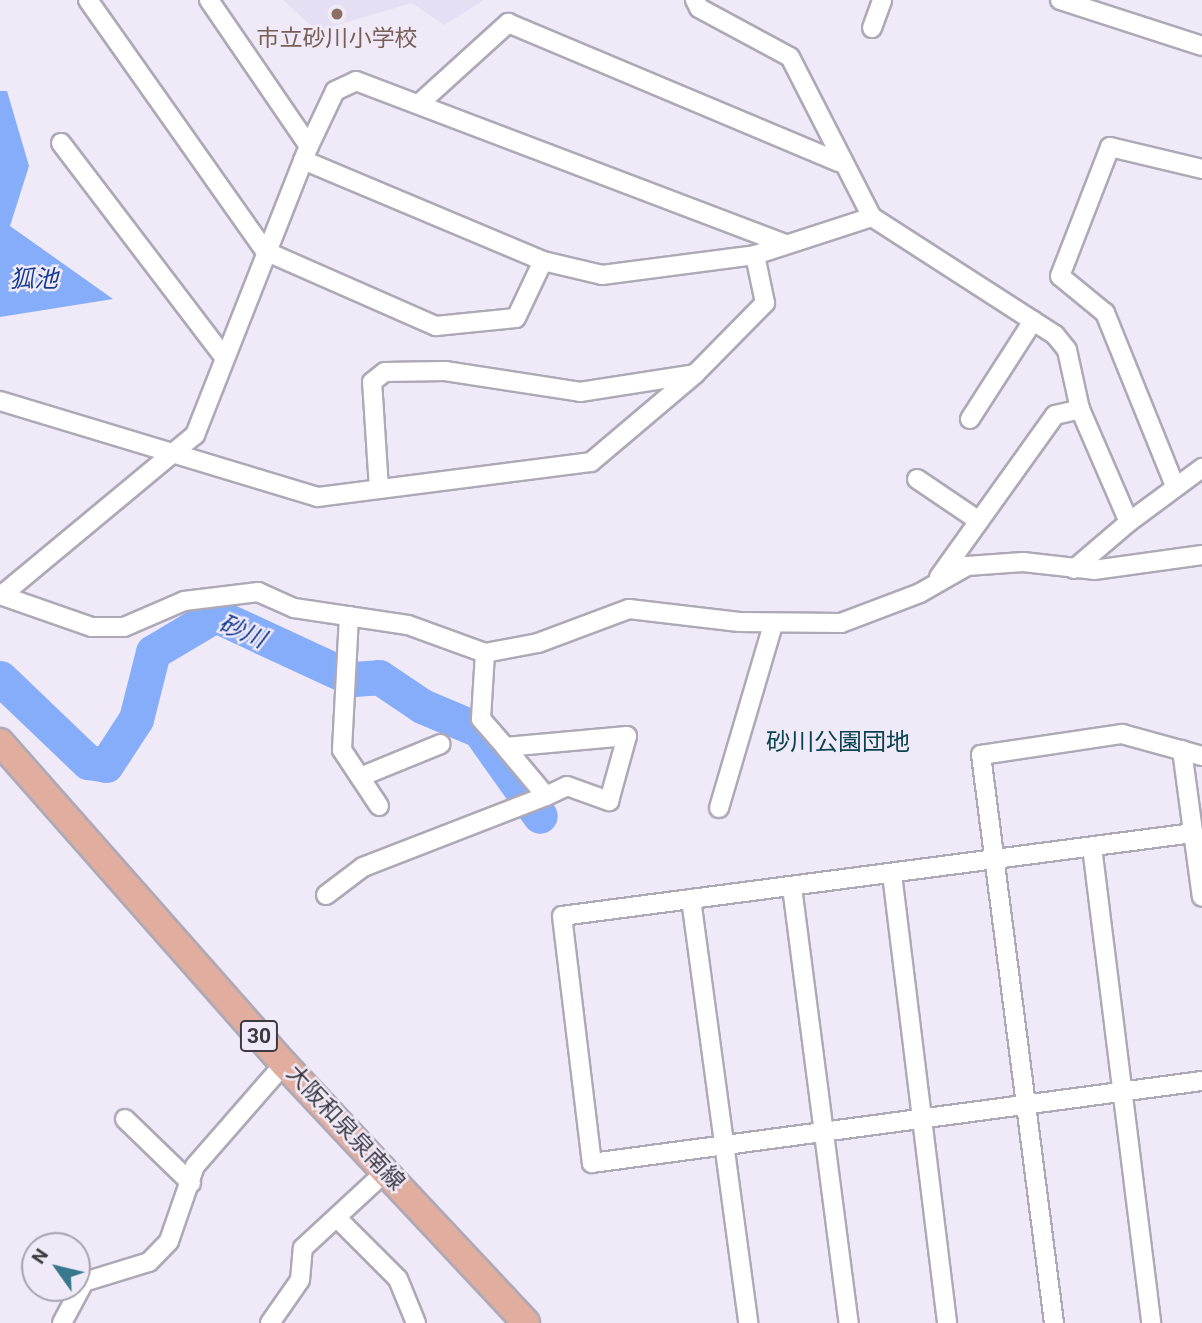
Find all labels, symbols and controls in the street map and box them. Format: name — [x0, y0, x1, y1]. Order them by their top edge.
marker: 市立砂川小学校 — [329, 6, 345, 22]
place label: 市立砂川小学校 — [257, 25, 417, 53]
water label: 狐池 — [10, 266, 58, 294]
water label: 砂川 — [214, 609, 270, 655]
district label: 砂川公園団地 — [766, 729, 910, 757]
road number: 30 — [240, 1018, 278, 1054]
street label: 大阪和泉泉南線 — [280, 1060, 410, 1196]
north arrow — [21, 1232, 91, 1302]
text: N — [27, 1244, 53, 1268]

